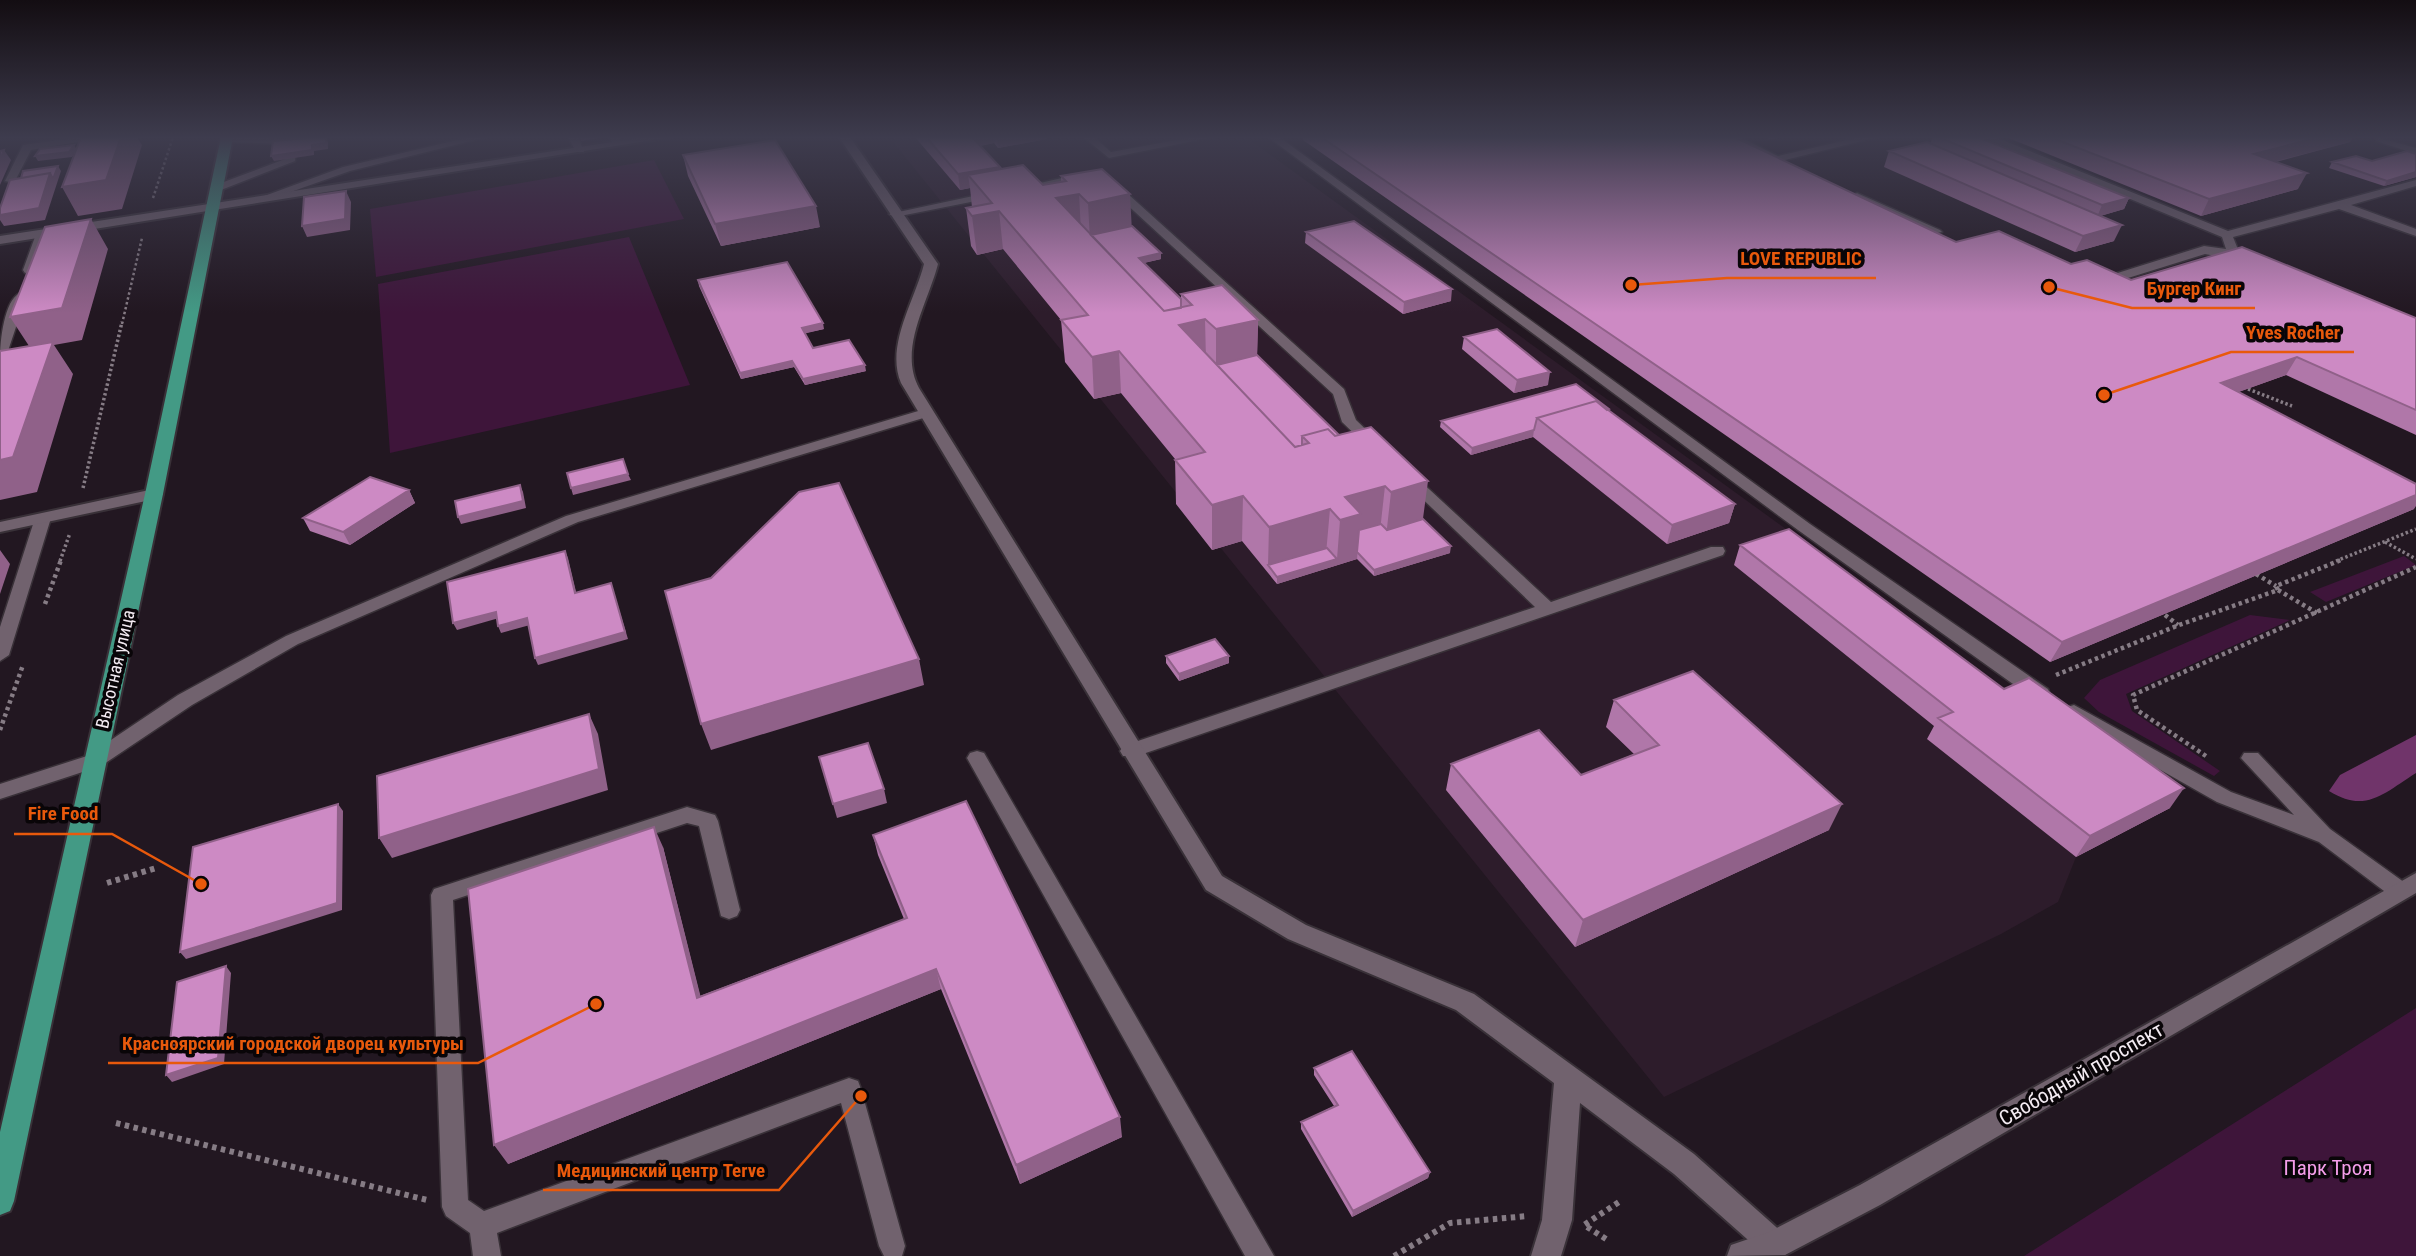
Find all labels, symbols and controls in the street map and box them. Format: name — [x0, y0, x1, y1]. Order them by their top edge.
callout: LOVE REPUBLIC — [1727, 238, 1876, 278]
text: LOVE REPUBLIC — [1740, 247, 1862, 270]
callout: Бургер Кинг — [2132, 268, 2255, 308]
text: Бургер Кинг — [2147, 277, 2241, 300]
callout: Yves Rocher — [2231, 312, 2354, 352]
text: Yves Rocher — [2246, 321, 2340, 344]
street label: Высотная улица — [91, 608, 139, 730]
callout: Fire Food — [14, 794, 112, 834]
text: Fire Food — [28, 802, 98, 825]
street label: Свободный проспект — [1995, 1017, 2167, 1131]
callout: Красноярский городской дворец культуры — [108, 1023, 478, 1063]
text: Красноярский городской дворец культуры — [122, 1032, 464, 1055]
callout: Медицинский центр Terve — [543, 1150, 779, 1190]
park label: Парк Троя — [2284, 1156, 2372, 1180]
text: Медицинский центр Terve — [557, 1159, 765, 1182]

